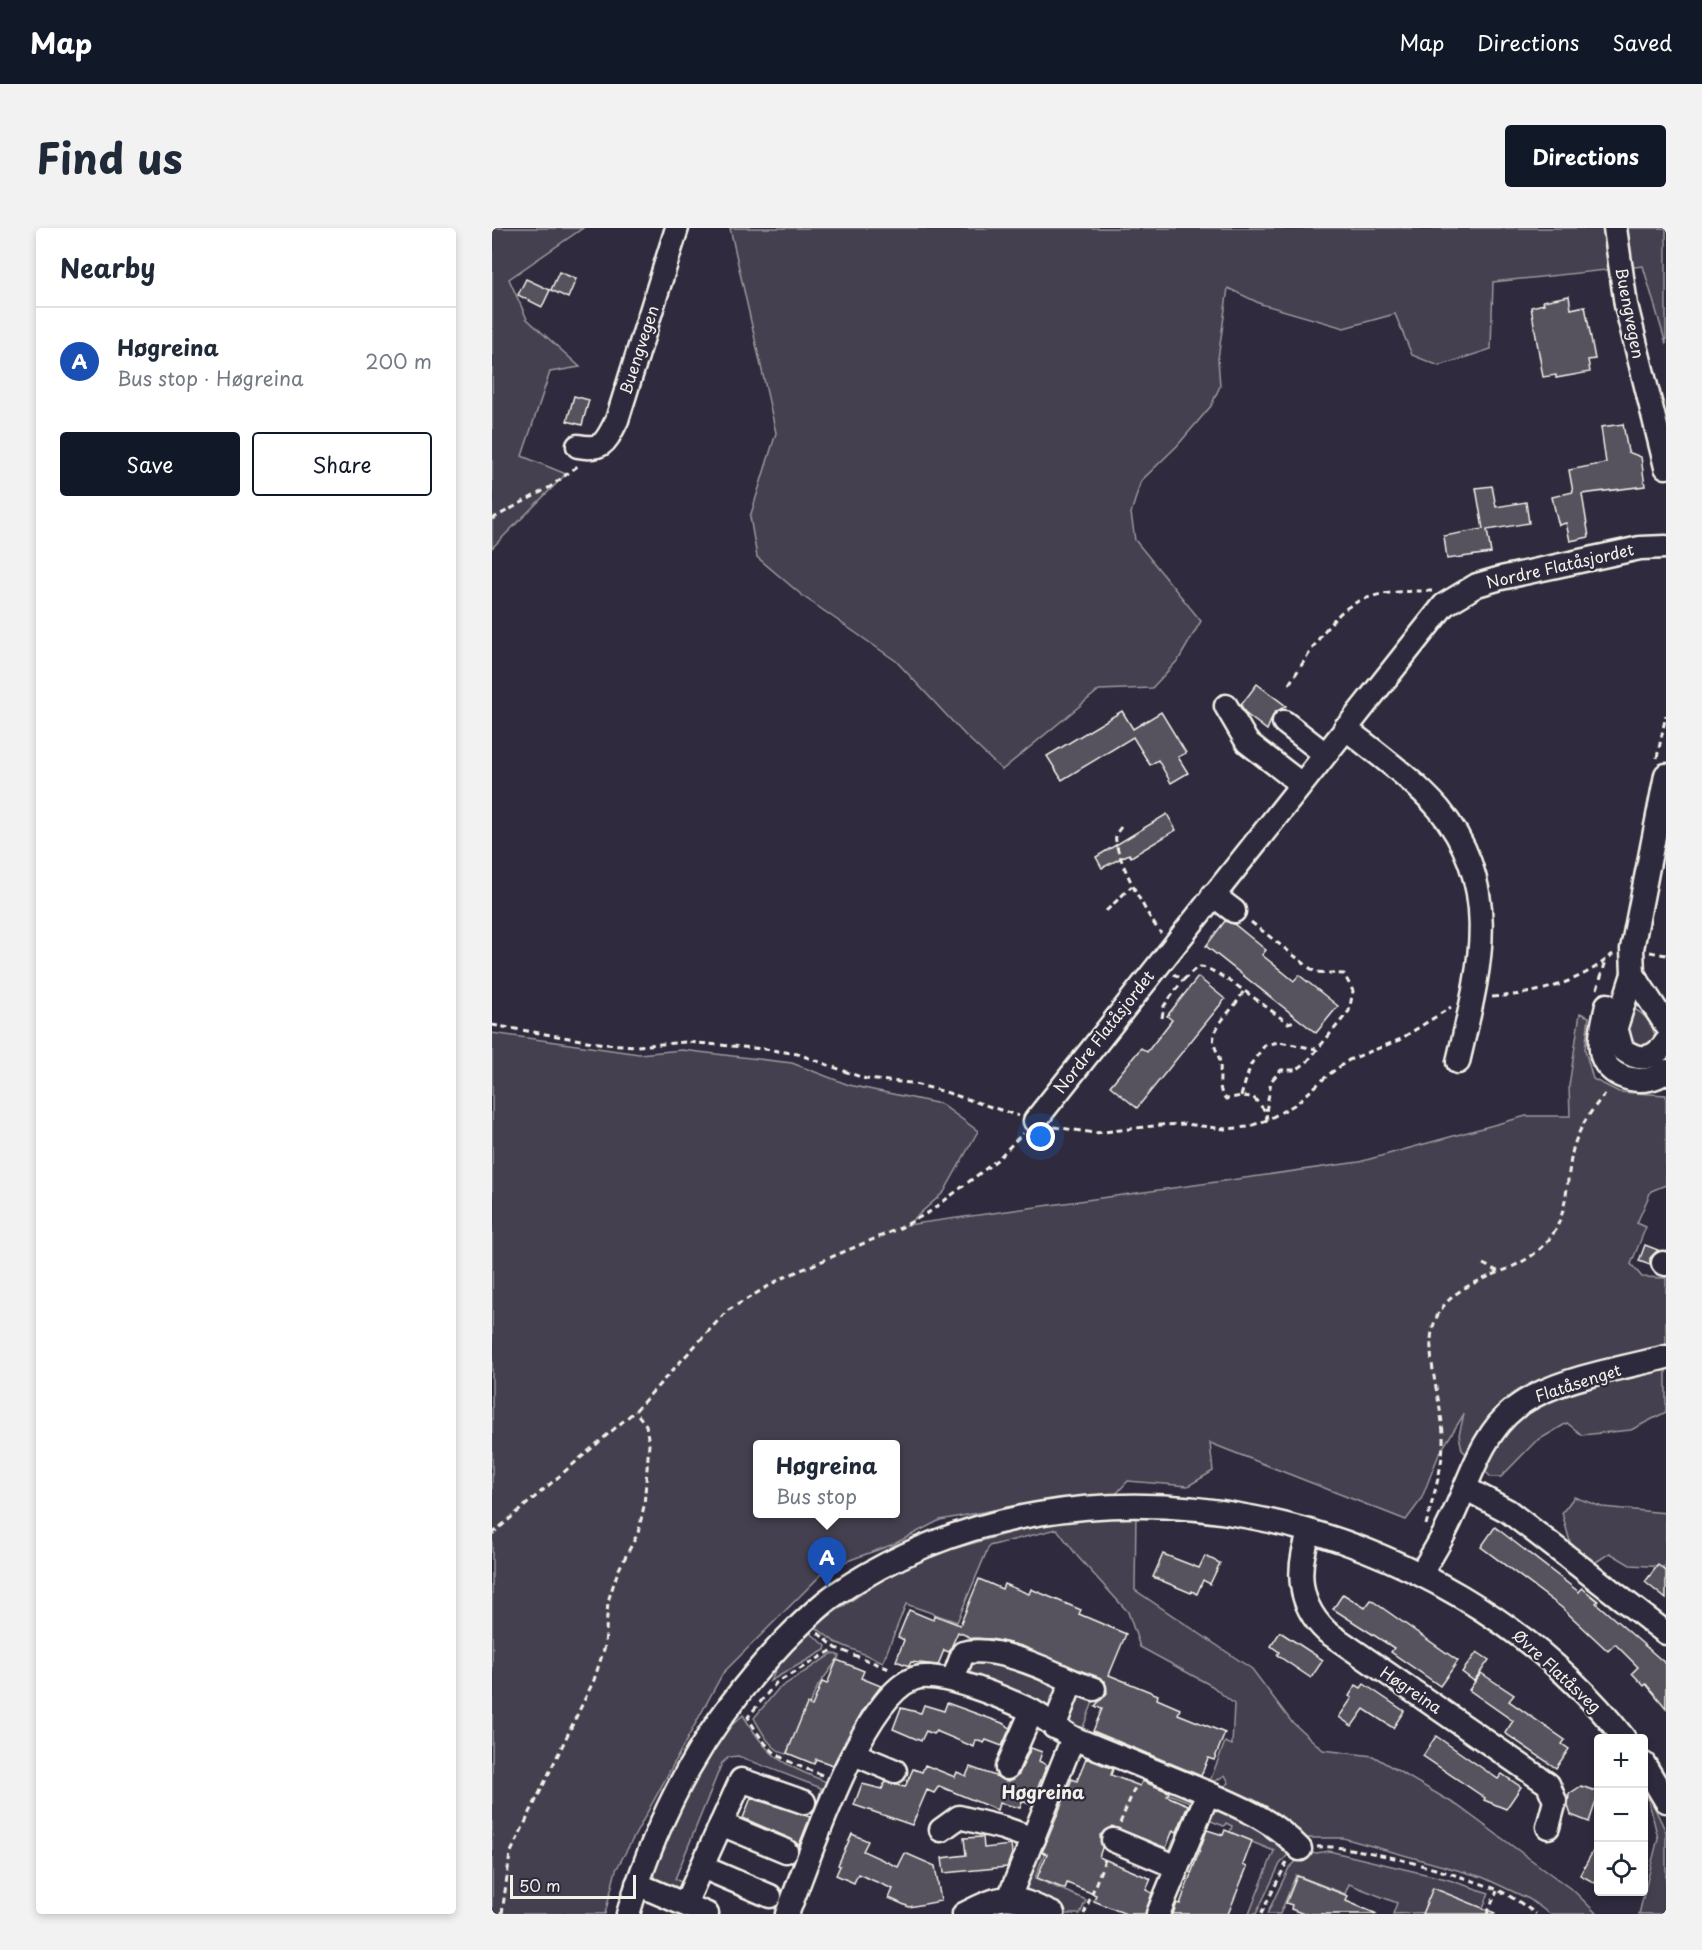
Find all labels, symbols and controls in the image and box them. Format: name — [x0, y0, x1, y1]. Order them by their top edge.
text: Map — [30, 21, 92, 64]
text: Map — [1399, 26, 1444, 58]
text: Directions — [1477, 26, 1579, 58]
text: Saved — [1612, 26, 1672, 58]
text: Find us — [36, 125, 183, 188]
button: Directions — [1505, 125, 1666, 187]
text: Nearby — [60, 248, 155, 287]
street label: Buengvegen — [1610, 265, 1652, 360]
street label: Buengvegen — [612, 302, 664, 397]
text: Høgreina — [117, 330, 219, 363]
text: A — [72, 346, 87, 376]
text: 200 m — [365, 346, 432, 376]
text: Bus stop · Høgreina — [117, 363, 304, 393]
button: Save — [60, 432, 240, 496]
button: Share — [252, 432, 432, 496]
street label: Nordre Flatåsjordet — [1484, 536, 1636, 594]
street label: Nordre Flatåsjordet — [1047, 964, 1159, 1098]
your location — [1026, 1122, 1055, 1151]
street label: Flatåsenget — [1532, 1357, 1624, 1407]
popup — [753, 1440, 900, 1518]
text: Høgreina — [776, 1448, 877, 1481]
text: Bus stop — [776, 1481, 857, 1511]
pin: A — [808, 1538, 846, 1587]
street label: Øvre Flatåsveg — [1508, 1623, 1607, 1718]
street label: Høgreina — [1376, 1660, 1447, 1719]
map controls — [1594, 1734, 1648, 1896]
button: + — [1594, 1734, 1648, 1788]
district label: Høgreina — [1001, 1778, 1085, 1805]
button: − — [1594, 1788, 1648, 1842]
button: locate — [1594, 1842, 1648, 1896]
scale bar — [510, 1872, 636, 1900]
text: 50 m — [519, 1873, 560, 1897]

